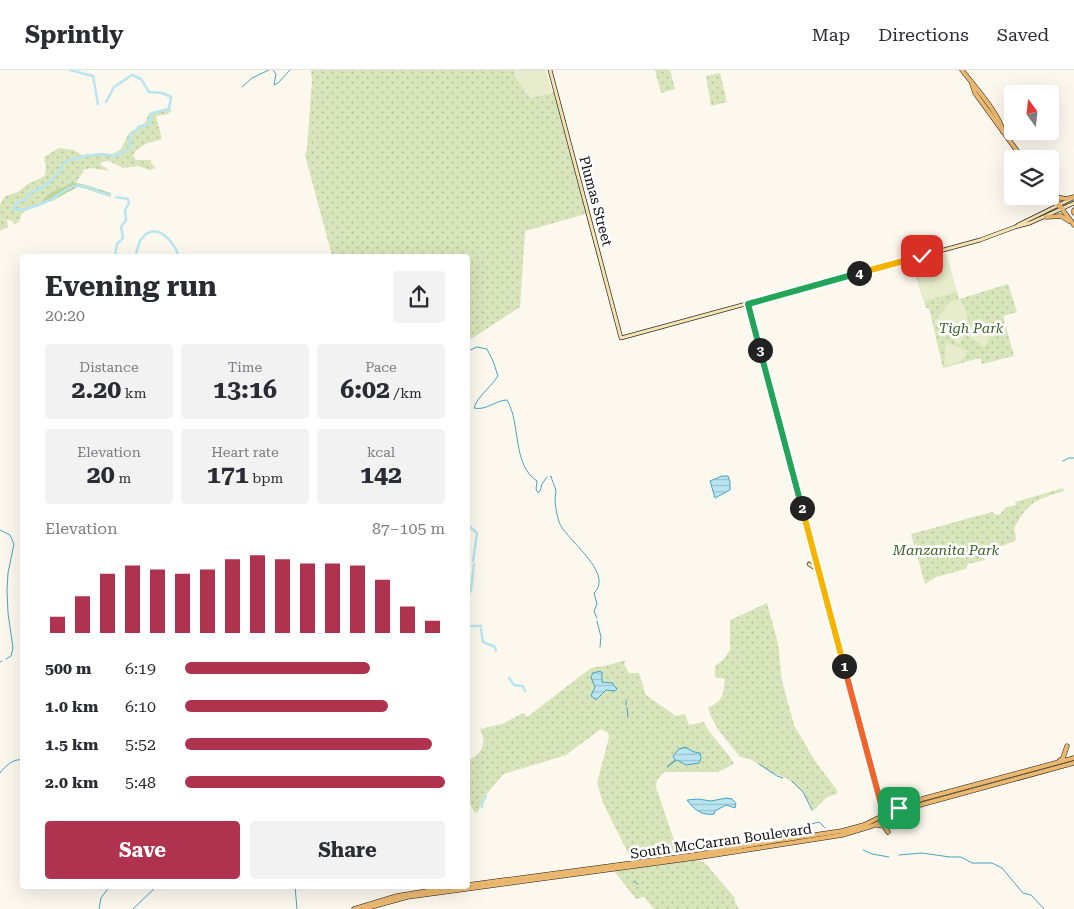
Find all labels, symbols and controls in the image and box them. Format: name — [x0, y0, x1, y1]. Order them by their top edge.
text: Sprintly — [25, 21, 124, 49]
text: Map — [812, 24, 850, 45]
text: Directions — [878, 24, 969, 45]
text: Saved — [997, 24, 1049, 45]
north arrow — [1004, 85, 1059, 140]
map controls — [1004, 85, 1059, 205]
button: layers — [1004, 150, 1059, 205]
street label: Plumas Street — [576, 154, 616, 248]
pin — [901, 235, 943, 277]
icon: check — [908, 242, 936, 270]
pin: 4 — [846, 260, 872, 286]
text: 4 — [856, 265, 863, 281]
text: Evening run — [45, 270, 217, 303]
button: share — [393, 271, 445, 323]
text: 20:20 — [45, 306, 85, 325]
park label: Tigh Park — [939, 320, 1004, 336]
pin: 3 — [748, 338, 772, 362]
text: 3 — [757, 342, 764, 358]
text: Distance — [79, 359, 139, 375]
text: Time — [228, 359, 262, 375]
text: Pace — [365, 359, 397, 375]
text: 2.20 — [71, 375, 121, 404]
text: 13:16 — [213, 375, 277, 404]
text: 6:02 — [340, 375, 390, 404]
text: km — [121, 385, 147, 401]
text: /km — [390, 385, 422, 401]
text: Elevation — [77, 444, 141, 460]
text: Heart rate — [211, 444, 279, 460]
text: kcal — [367, 444, 395, 460]
text: 20 — [87, 460, 115, 489]
text: 171 — [207, 460, 249, 489]
text: 142 — [360, 460, 402, 489]
text: m — [115, 470, 131, 486]
text: bpm — [249, 470, 283, 486]
pin: 2 — [790, 496, 814, 520]
text: 2 — [799, 500, 806, 516]
text: Elevation — [45, 519, 118, 538]
text: 87–105 m — [372, 519, 445, 538]
park label: Manzanita Park — [892, 542, 1000, 558]
pin: 1 — [832, 654, 856, 678]
text: 1 — [841, 658, 848, 674]
text: 500 m — [45, 659, 91, 678]
text: 6:19 — [125, 659, 156, 678]
text: 1.0 km — [45, 697, 98, 716]
text: 6:10 — [125, 697, 156, 716]
text: 1.5 km — [45, 735, 98, 754]
text: 5:52 — [125, 735, 156, 754]
text: 2.0 km — [45, 773, 98, 792]
text: 5:48 — [125, 773, 156, 792]
pin — [878, 787, 920, 829]
icon: arrive — [885, 794, 913, 822]
street label: South McCarran Boulevard — [629, 820, 813, 862]
button: Save — [45, 821, 240, 879]
button: Share — [250, 821, 445, 879]

